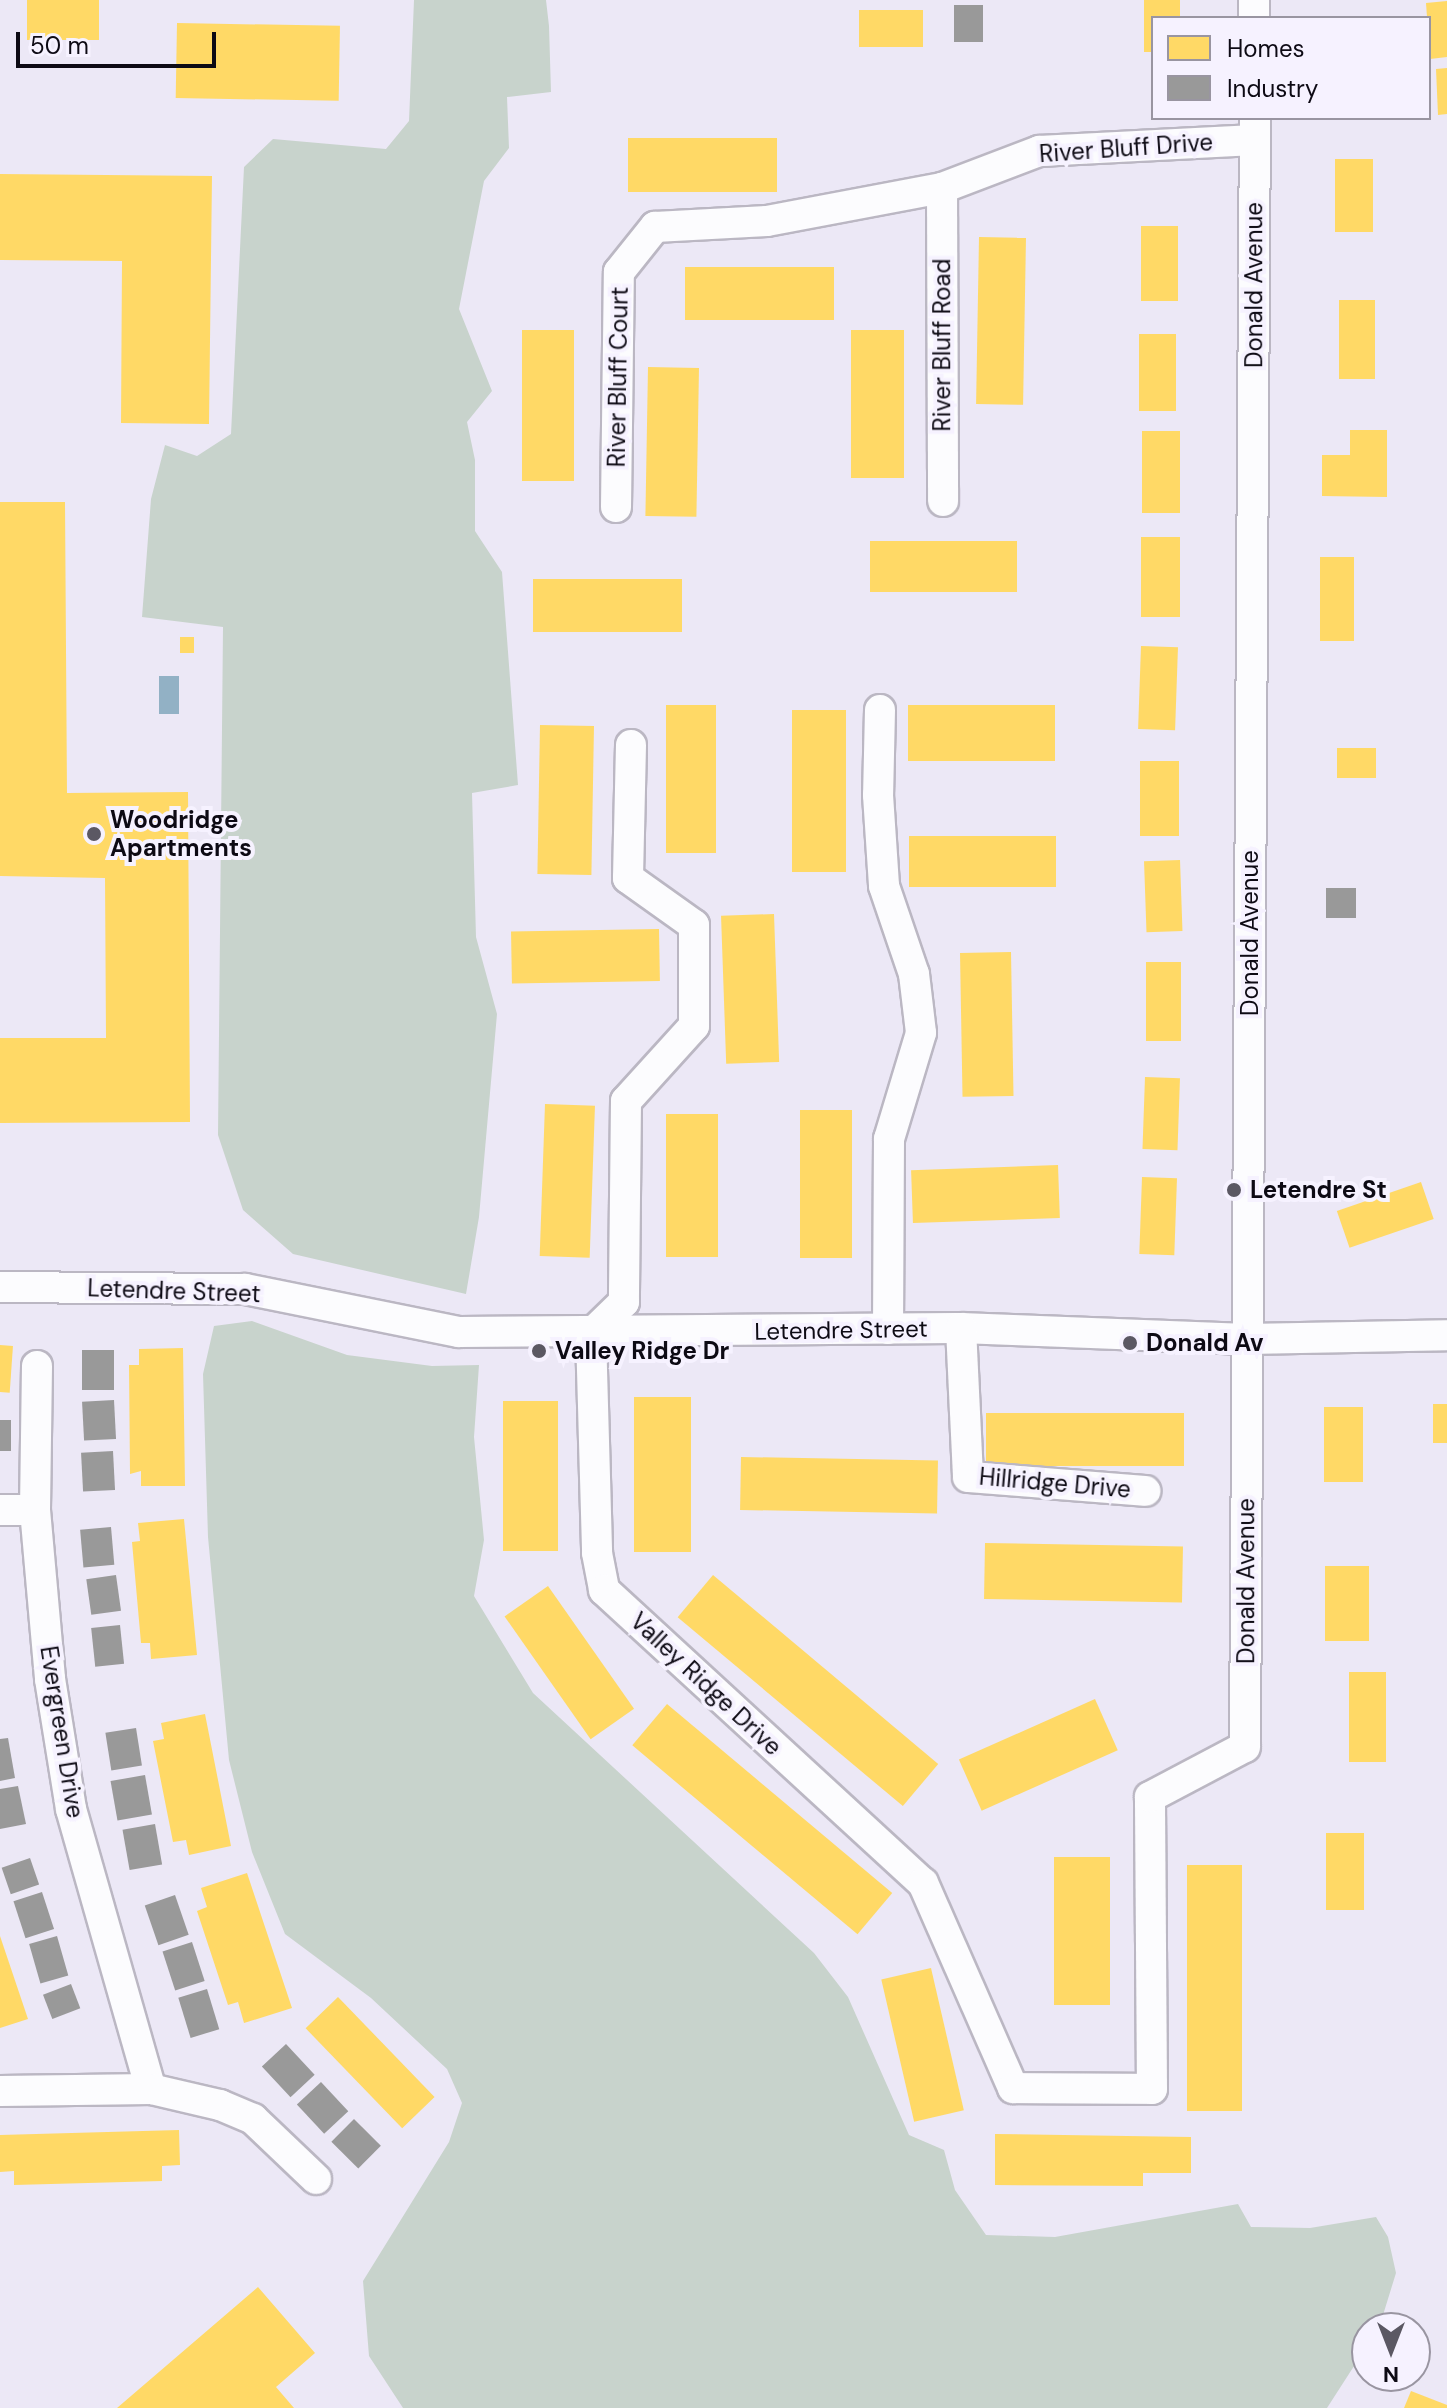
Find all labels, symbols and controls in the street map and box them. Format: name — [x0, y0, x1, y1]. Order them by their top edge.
scale bar — [20, 16, 220, 66]
legend — [1151, 16, 1431, 120]
text: 50 m — [30, 30, 89, 61]
text: Homes — [1227, 33, 1305, 64]
text: Industry — [1227, 73, 1318, 104]
street label: River Bluff Drive — [1038, 128, 1214, 168]
street label: Donald Avenue — [1240, 202, 1268, 368]
street label: River Bluff Road — [928, 258, 956, 432]
street label: River Bluff Court — [602, 286, 634, 468]
place label: Woodridge Apartments — [110, 806, 252, 862]
marker: Woodridge Apartments — [85, 825, 103, 843]
street label: Donald Avenue — [1236, 850, 1264, 1016]
place label: Letendre St — [1250, 1176, 1387, 1204]
marker: Letendre St — [1225, 1181, 1243, 1199]
street label: Letendre Street — [87, 1274, 261, 1308]
street label: Letendre Street — [754, 1314, 928, 1346]
place label: Donald Av — [1146, 1329, 1263, 1357]
marker: Donald Av — [1121, 1334, 1139, 1352]
place label: Valley Ridge Dr — [555, 1337, 729, 1365]
marker: Valley Ridge Dr — [530, 1342, 548, 1360]
street label: Hillridge Drive — [978, 1462, 1132, 1504]
street label: Donald Avenue — [1232, 1498, 1260, 1664]
street label: Valley Ridge Drive — [624, 1607, 788, 1761]
street label: Evergreen Drive — [34, 1644, 90, 1820]
north arrow — [1351, 2312, 1431, 2392]
text: N — [1383, 2360, 1399, 2389]

